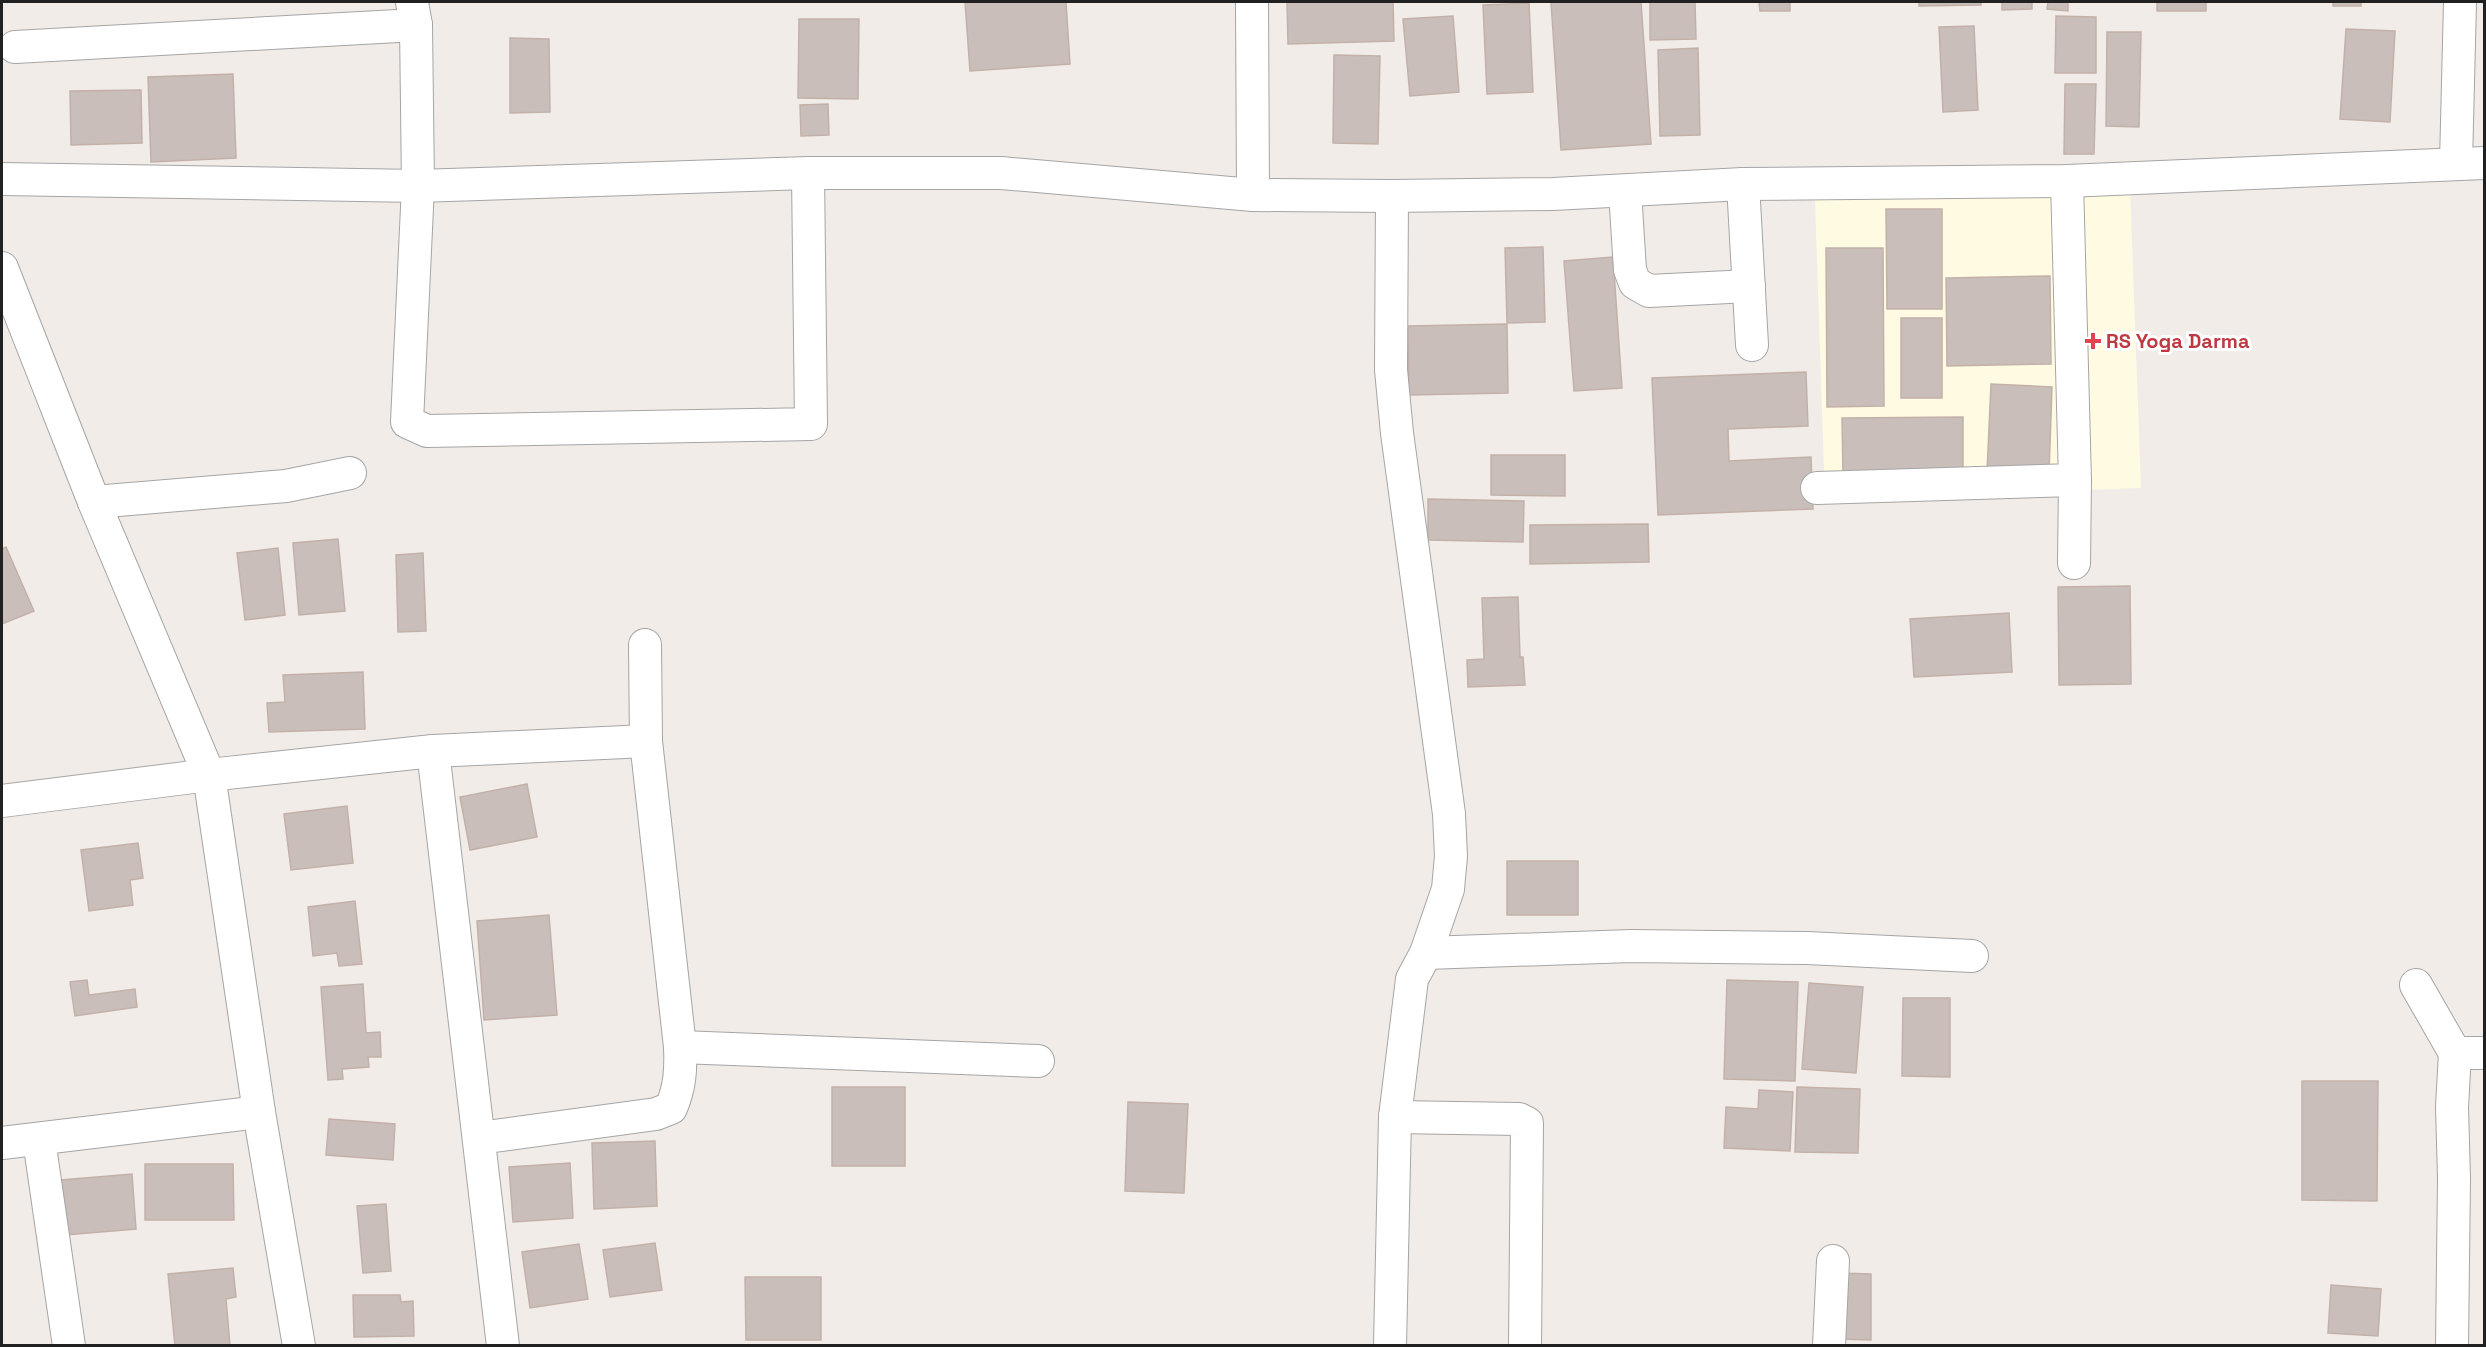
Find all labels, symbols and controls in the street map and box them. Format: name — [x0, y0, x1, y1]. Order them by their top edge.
place label: RS Yoga Darma — [2106, 328, 2250, 354]
marker: RS Yoga Darma — [2084, 332, 2102, 350]

